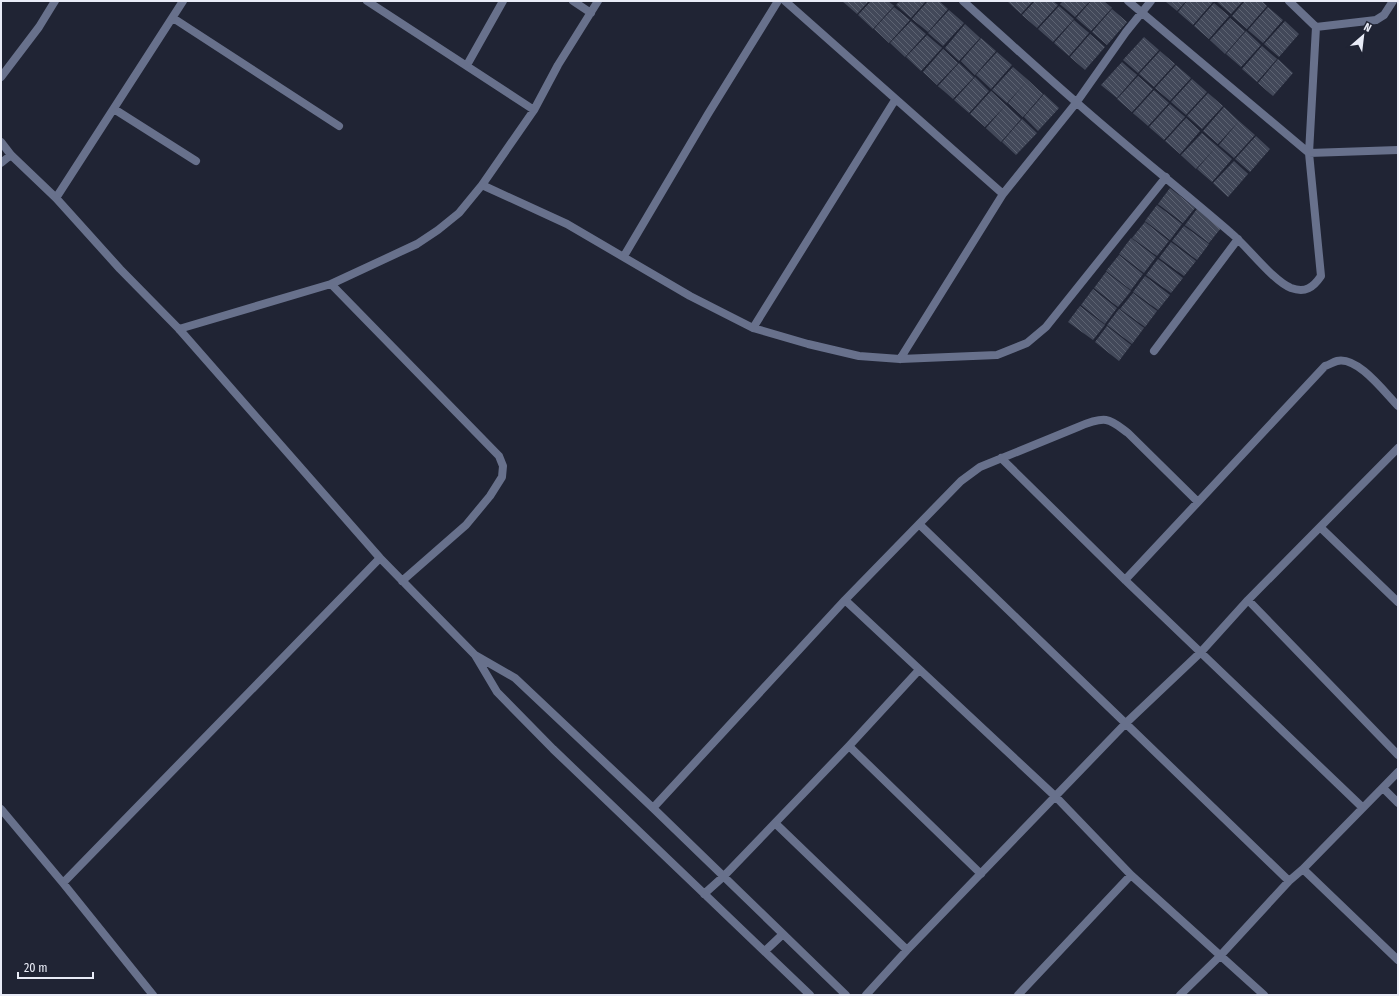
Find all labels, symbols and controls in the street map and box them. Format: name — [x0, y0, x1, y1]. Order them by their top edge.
north arrow — [1343, 16, 1383, 56]
text: N — [1361, 20, 1373, 35]
scale bar — [18, 954, 93, 980]
text: 20 m — [24, 961, 48, 975]

